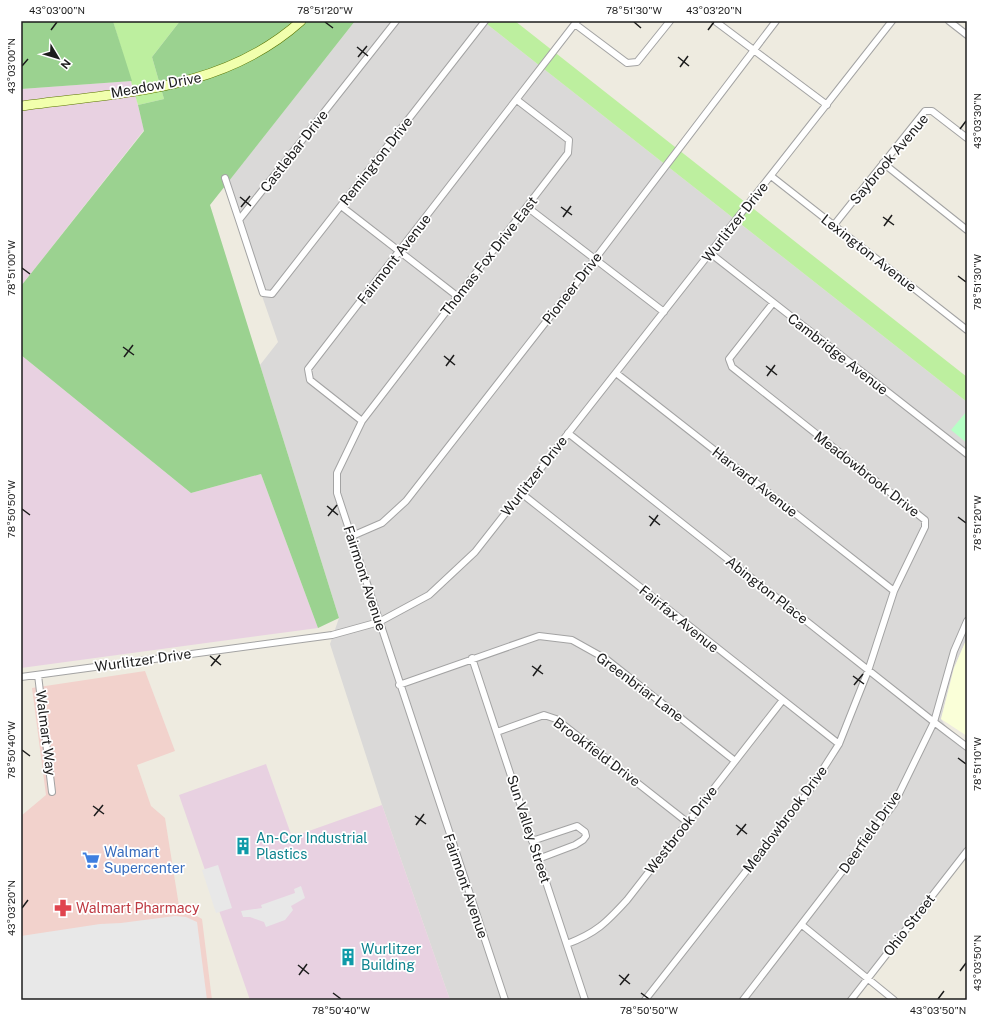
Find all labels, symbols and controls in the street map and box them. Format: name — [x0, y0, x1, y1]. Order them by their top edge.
text: 43°03'00"N — [29, 4, 85, 16]
text: 78°51'20"W — [297, 4, 353, 16]
text: 78°51'30"W — [606, 4, 662, 16]
text: 43°03'20"N — [686, 4, 742, 16]
text: 43°03'00"N — [5, 38, 17, 94]
north arrow — [38, 38, 78, 78]
text: N — [59, 57, 73, 71]
street label: Meadow Drive — [109, 69, 203, 101]
text: 43°03'30"N — [971, 93, 983, 149]
street label: Castlebar Drive — [257, 107, 331, 195]
street label: Saybrook Avenue — [846, 110, 932, 208]
street label: Remington Drive — [336, 114, 416, 208]
street label: Wurlitzer Drive — [699, 179, 771, 265]
street label: Thomas Fox Drive East — [438, 193, 540, 319]
street label: Fairmont Avenue — [354, 211, 434, 307]
street label: Lexington Avenue — [818, 211, 920, 295]
text: 78°51'00"W — [5, 240, 17, 296]
street label: Pioneer Drive — [539, 249, 605, 327]
text: 78°51'30"W — [971, 254, 983, 310]
street label: Cambridge Avenue — [785, 310, 891, 398]
street label: Meadowbrook Drive — [811, 428, 923, 520]
street label: Wurlitzer Drive — [498, 433, 570, 519]
street label: Harvard Avenue — [709, 444, 801, 520]
text: 78°50'50"W — [5, 479, 17, 538]
text: 78°51'20"W — [971, 495, 983, 551]
street label: Fairmont Avenue — [340, 523, 390, 633]
street label: Abington Place — [723, 553, 811, 627]
street label: Fairfax Avenue — [636, 582, 722, 656]
street label: Wurlitzer Drive — [94, 645, 192, 675]
street label: Greenbriar Lane — [593, 649, 687, 725]
street label: Walmart Way — [33, 689, 59, 777]
street label: Brookfield Drive — [551, 714, 644, 790]
text: 78°50'40"W — [5, 720, 17, 779]
text: 78°51'10"W — [971, 737, 983, 791]
street label: Meadowbrook Drive — [740, 763, 830, 875]
street label: Sun Valley Street — [504, 773, 554, 885]
street label: Westbrook Drive — [642, 783, 720, 877]
street label: Deerfield Drive — [836, 788, 904, 876]
place label: An-Cor Industrial Plastics — [256, 830, 368, 862]
street label: Fairmont Avenue — [441, 832, 491, 941]
building icon: An-Cor Industrial Plastics — [233, 836, 253, 856]
place label: Walmart Supercenter — [104, 844, 185, 876]
supermarket icon: Walmart Supercenter — [81, 850, 101, 870]
text: 43°03'20"N — [5, 880, 17, 936]
street label: Ohio Street — [880, 891, 938, 959]
pharmacy icon: Walmart Pharmacy — [53, 898, 73, 918]
place label: Walmart Pharmacy — [76, 900, 200, 916]
text: 43°03'50"N — [971, 935, 983, 991]
place label: Wurlitzer Building — [361, 941, 421, 973]
building icon: Wurlitzer Building — [338, 947, 358, 967]
text: 78°50'40"W — [312, 1004, 371, 1016]
text: 78°50'50"W — [620, 1004, 679, 1016]
text: 43°03'50"N — [910, 1004, 966, 1016]

